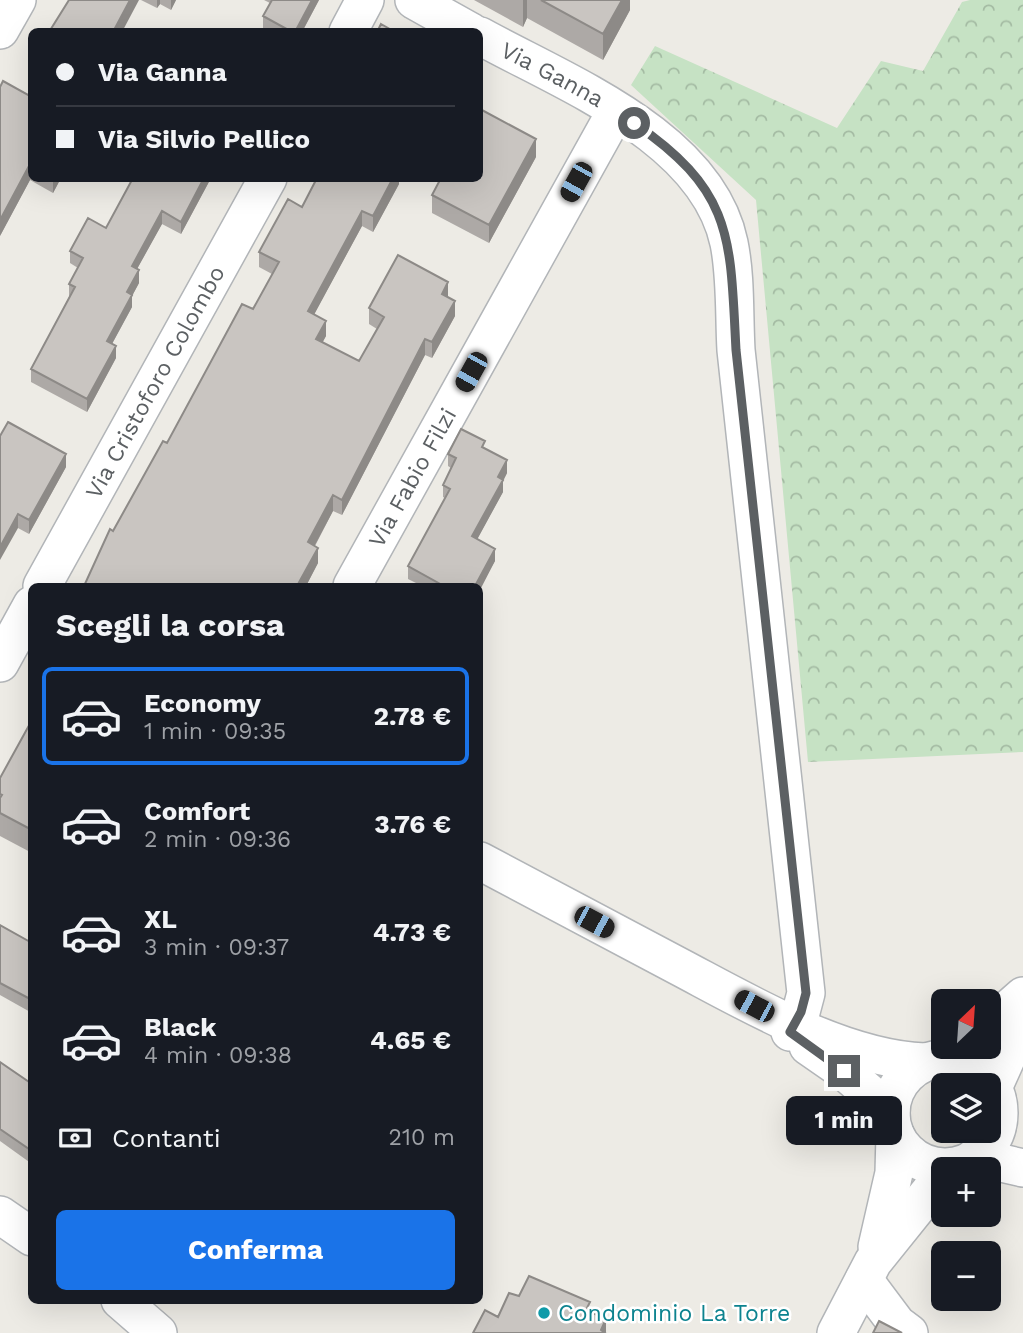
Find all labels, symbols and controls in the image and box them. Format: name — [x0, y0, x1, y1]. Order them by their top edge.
street label: Via Ganna — [496, 36, 609, 113]
text: Via Ganna — [98, 57, 227, 87]
route start — [618, 107, 650, 139]
text: Via Silvio Pellico — [98, 124, 310, 154]
car — [557, 159, 596, 205]
street label: Via Cristoforo Colombo — [80, 261, 230, 503]
car — [452, 349, 491, 395]
street label: Via Fabio Filzi — [363, 403, 462, 552]
text: Scegli la corsa — [56, 606, 285, 644]
icon: car — [60, 685, 123, 748]
text: Economy — [144, 688, 261, 718]
text: 2.78 € — [374, 701, 451, 731]
text: 1 min · 09:35 — [144, 718, 286, 745]
icon: car — [60, 793, 123, 856]
text: Comfort — [144, 796, 250, 826]
text: 3.76 € — [374, 809, 451, 839]
text: 2 min · 09:36 — [144, 826, 291, 853]
icon: car — [60, 901, 123, 964]
car — [571, 903, 618, 941]
text: XL — [144, 904, 177, 934]
text: 4.73 € — [373, 917, 451, 947]
text: 3 min · 09:37 — [144, 934, 289, 961]
car — [731, 987, 778, 1025]
north arrow — [931, 989, 1001, 1059]
map controls — [931, 989, 1001, 1311]
icon: car — [60, 1009, 123, 1072]
text: Black — [144, 1012, 216, 1042]
text: 4.65 € — [370, 1025, 451, 1055]
text: 4 min · 09:38 — [144, 1042, 292, 1069]
route end — [828, 1055, 860, 1087]
button: layers — [931, 1073, 1001, 1143]
callout: 1 min — [786, 1096, 902, 1144]
text: 1 min — [814, 1107, 874, 1134]
icon: cash — [56, 1119, 94, 1157]
text: Contanti — [112, 1123, 221, 1153]
text: 210 m — [389, 1124, 455, 1151]
button: + — [931, 1157, 1001, 1227]
button: Conferma — [56, 1210, 455, 1290]
button: − — [931, 1241, 1001, 1311]
place label: Condominio La Torre — [558, 1300, 790, 1327]
marker: Condominio La Torre — [536, 1305, 552, 1321]

